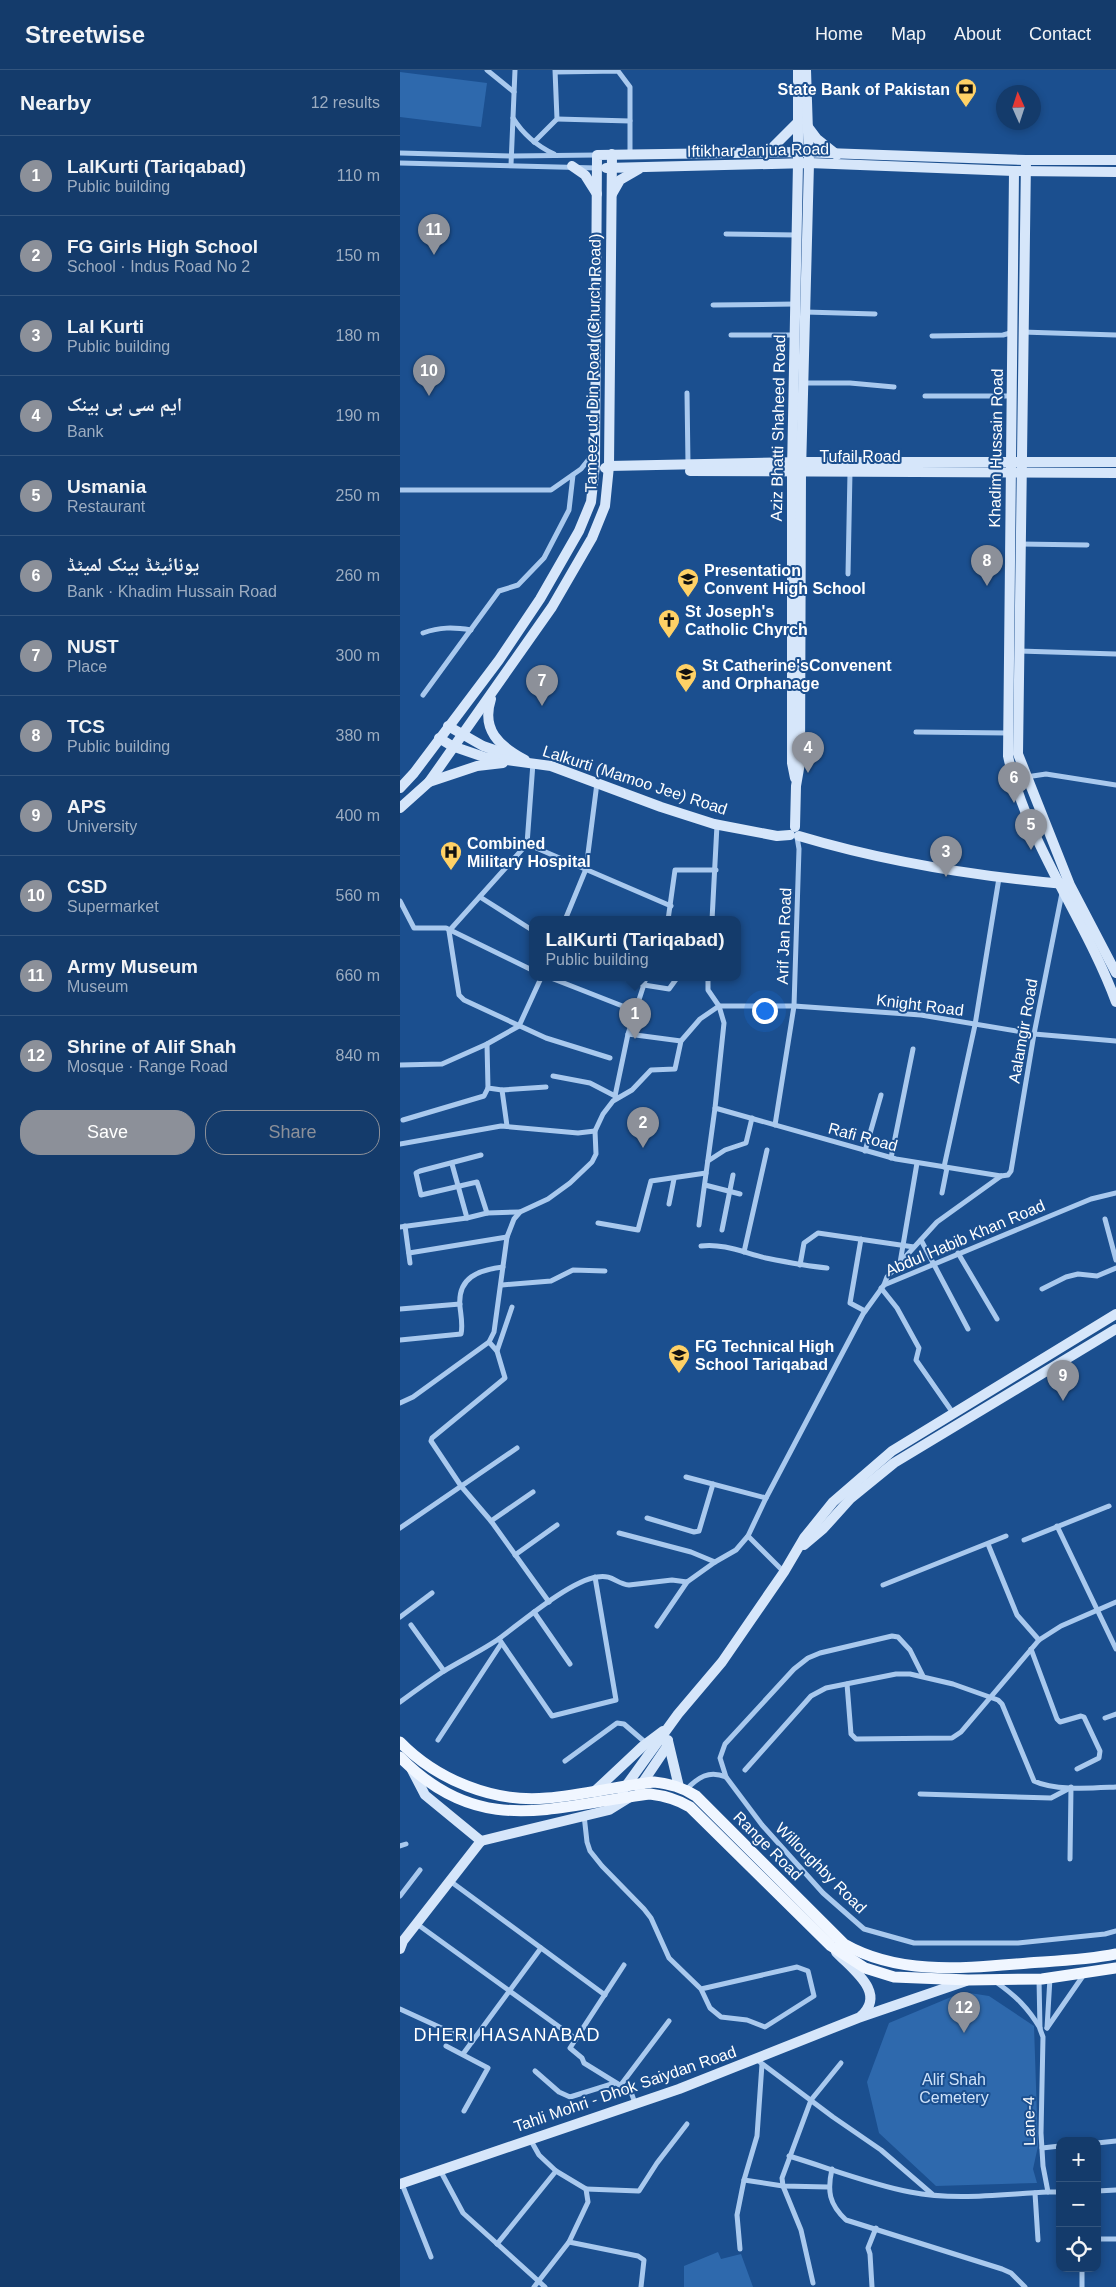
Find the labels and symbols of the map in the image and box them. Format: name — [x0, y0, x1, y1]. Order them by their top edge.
bank icon: State Bank of Pakistan — [954, 77, 978, 108]
place label: State Bank of Pakistan — [778, 81, 950, 98]
north arrow — [996, 85, 1041, 130]
street label: Iftikhar Janjua Road — [687, 140, 829, 160]
pin: 11 — [418, 214, 450, 255]
street label: Tameez ud Din Road (Church Road) — [582, 233, 604, 493]
street label: Aziz Bhatti Shaheed Road — [768, 334, 788, 522]
pin: 10 — [413, 355, 445, 396]
street label: Khadim Hussain Road — [986, 368, 1006, 528]
street label: Tufail Road — [819, 448, 901, 465]
pin: 8 — [971, 545, 1003, 586]
place label: Presentation Convent High School — [704, 562, 866, 597]
school or university icon: Presentation Convent High School — [676, 567, 700, 598]
place label: St Joseph's Catholic Chyrch — [685, 603, 808, 638]
church icon: St Joseph's Catholic Chyrch — [657, 608, 681, 639]
place label: St Catherine'sConvenent and Orphanage — [702, 657, 892, 692]
school or university icon: St Catherine'sConvenent and Orphanage — [674, 662, 698, 693]
pin: 7 — [526, 665, 558, 706]
pin: 4 — [792, 732, 824, 773]
street label: Lalkurti (Mamoo Jee) Road — [541, 742, 729, 818]
pin: 6 — [998, 762, 1030, 803]
pin: 5 — [1015, 809, 1047, 850]
place label: Combined Military Hospital — [467, 835, 591, 870]
pin: 3 — [930, 836, 962, 877]
hospital icon: Combined Military Hospital — [439, 840, 463, 871]
street label: Arif Jan Road — [774, 887, 794, 985]
street label: Aalamgir Road — [1005, 977, 1041, 1085]
street label: Knight Road — [875, 991, 965, 1019]
pin: 1 — [619, 998, 651, 1039]
your location — [752, 998, 778, 1024]
pin: 2 — [627, 1107, 659, 1148]
street label: Rafi Road — [826, 1120, 900, 1154]
street label: Abdul Habib Khan Road — [883, 1197, 1047, 1279]
place label: FG Technical High School Tariqabad — [695, 1338, 834, 1373]
school or university icon: FG Technical High School Tariqabad — [667, 1343, 691, 1374]
pin: 9 — [1047, 1360, 1079, 1401]
street label: Range Road — [730, 1808, 806, 1884]
street label: Willoughby Road — [772, 1819, 870, 1917]
pin: 12 — [948, 1992, 980, 2033]
district label: DHERI HASANABAD — [413, 2025, 601, 2045]
street label: Tahli Mohri - Dhok Saiydan Road — [512, 2043, 738, 2135]
park label: Alif Shah Cemetery — [919, 2071, 989, 2106]
street label: Lane-4 — [1020, 2096, 1038, 2146]

